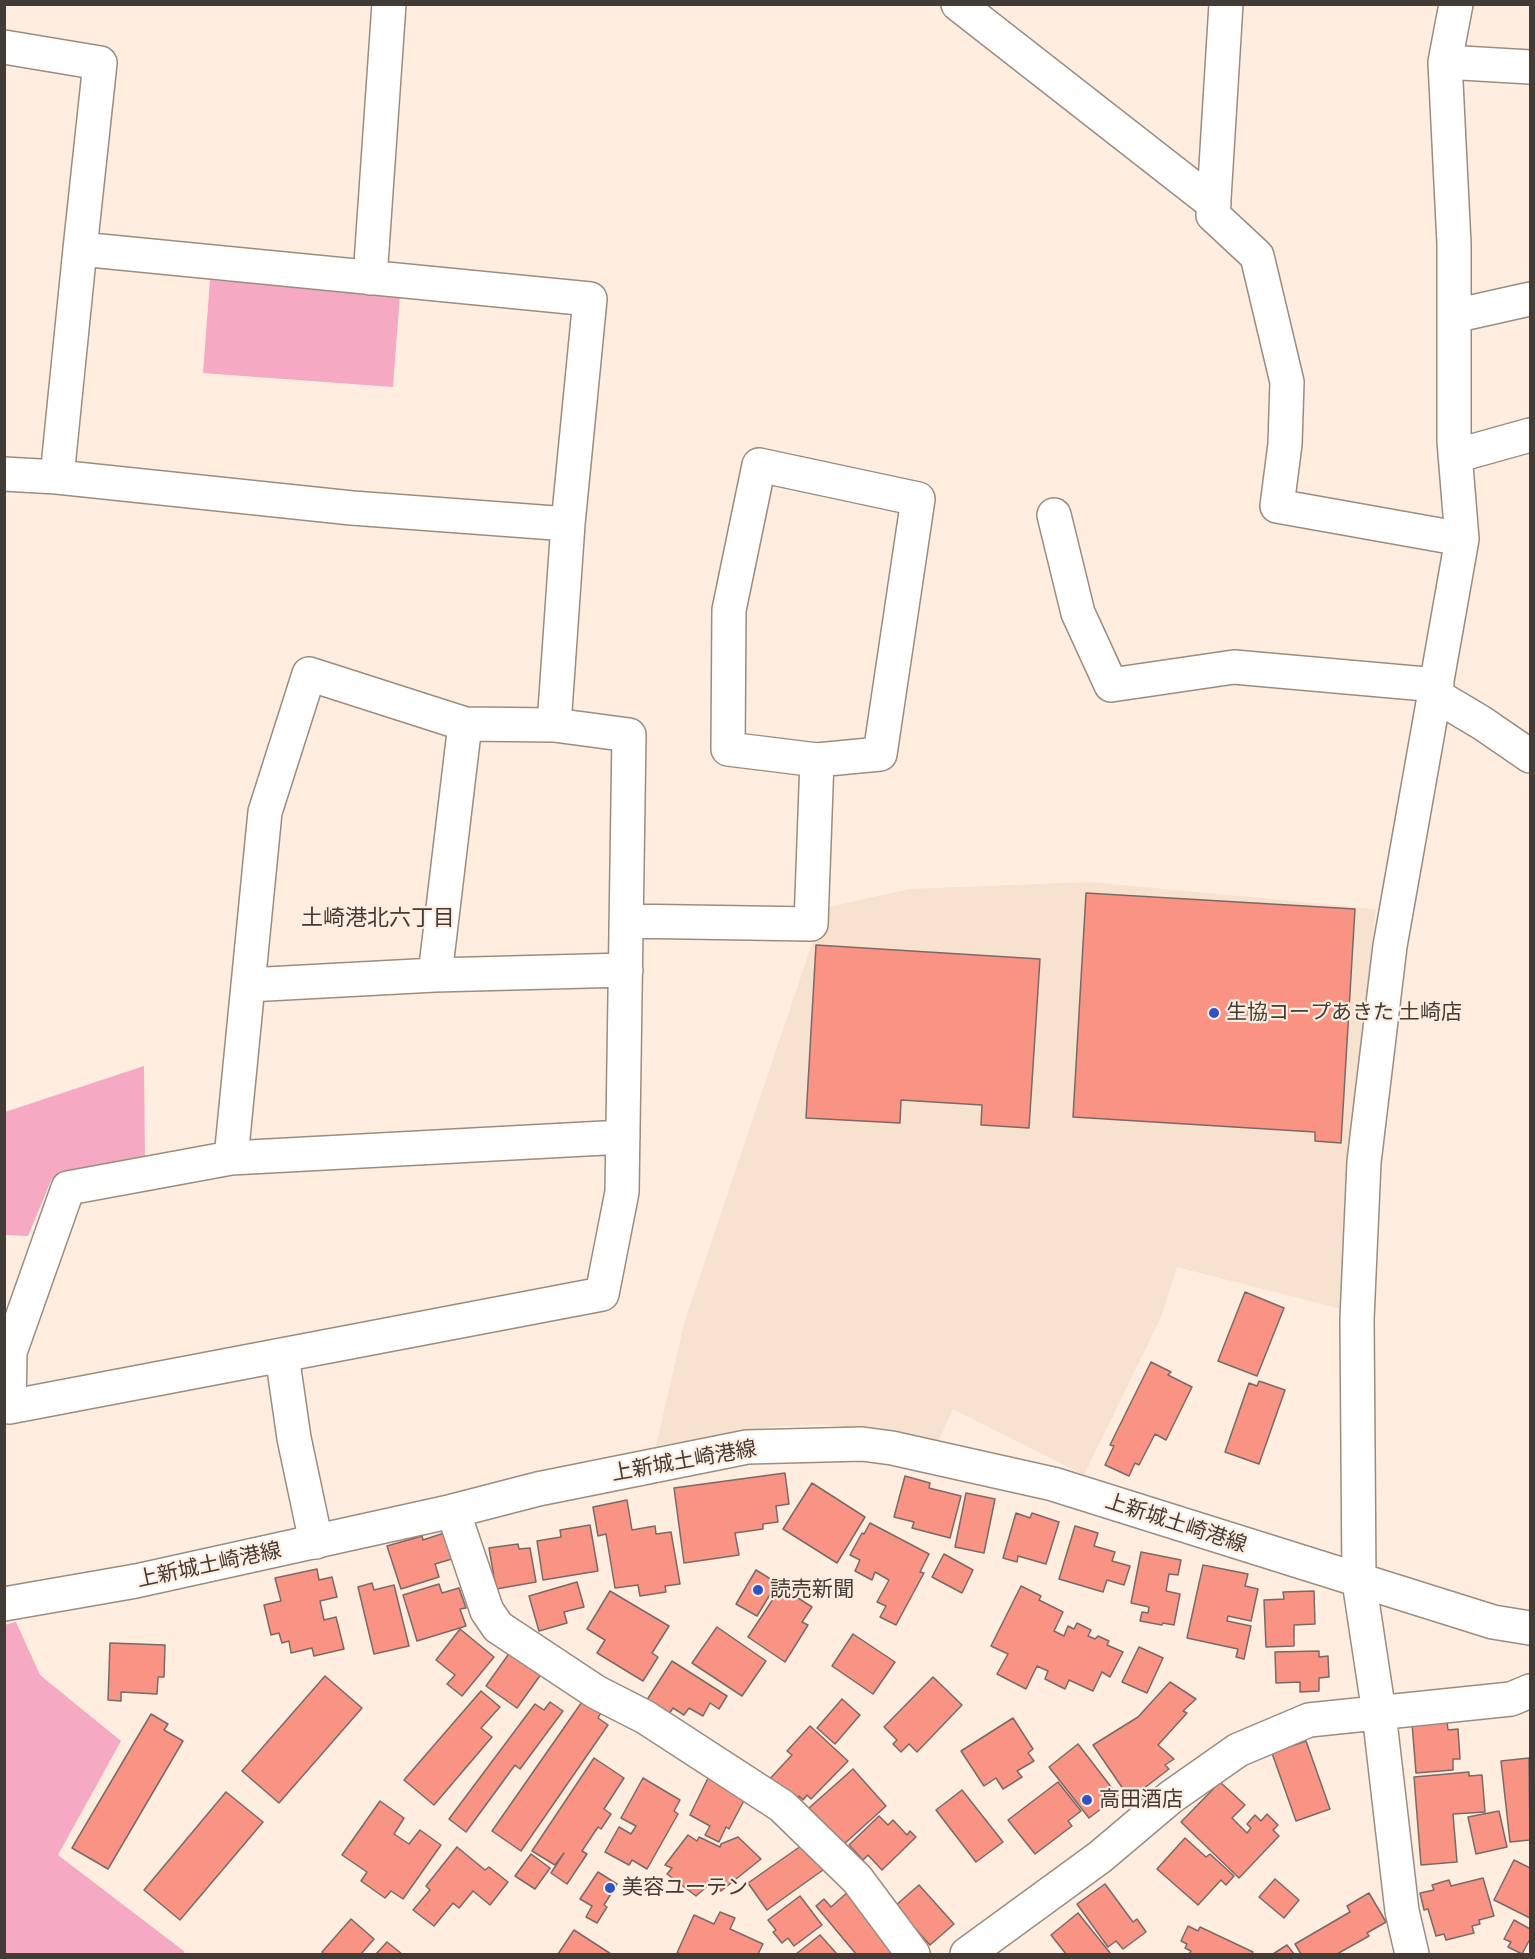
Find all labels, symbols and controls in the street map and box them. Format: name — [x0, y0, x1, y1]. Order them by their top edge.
district label: 土崎港北六丁目 — [301, 905, 455, 931]
place label: 生協コープあきた 土崎店 — [1226, 1000, 1462, 1026]
marker: 生協コープあきた 土崎店 — [1207, 1006, 1221, 1020]
street label: 上新城土崎港線 — [609, 1436, 759, 1486]
street label: 上新城土崎港線 — [1102, 1488, 1250, 1558]
street label: 上新城土崎港線 — [134, 1537, 284, 1593]
place label: 読売新聞 — [770, 1577, 854, 1603]
marker: 読売新聞 — [751, 1583, 765, 1597]
place label: 高田酒店 — [1099, 1787, 1183, 1813]
marker: 高田酒店 — [1080, 1793, 1094, 1807]
place label: 美容ユーテン — [622, 1875, 748, 1901]
marker: 美容ユーテン — [603, 1881, 617, 1895]

